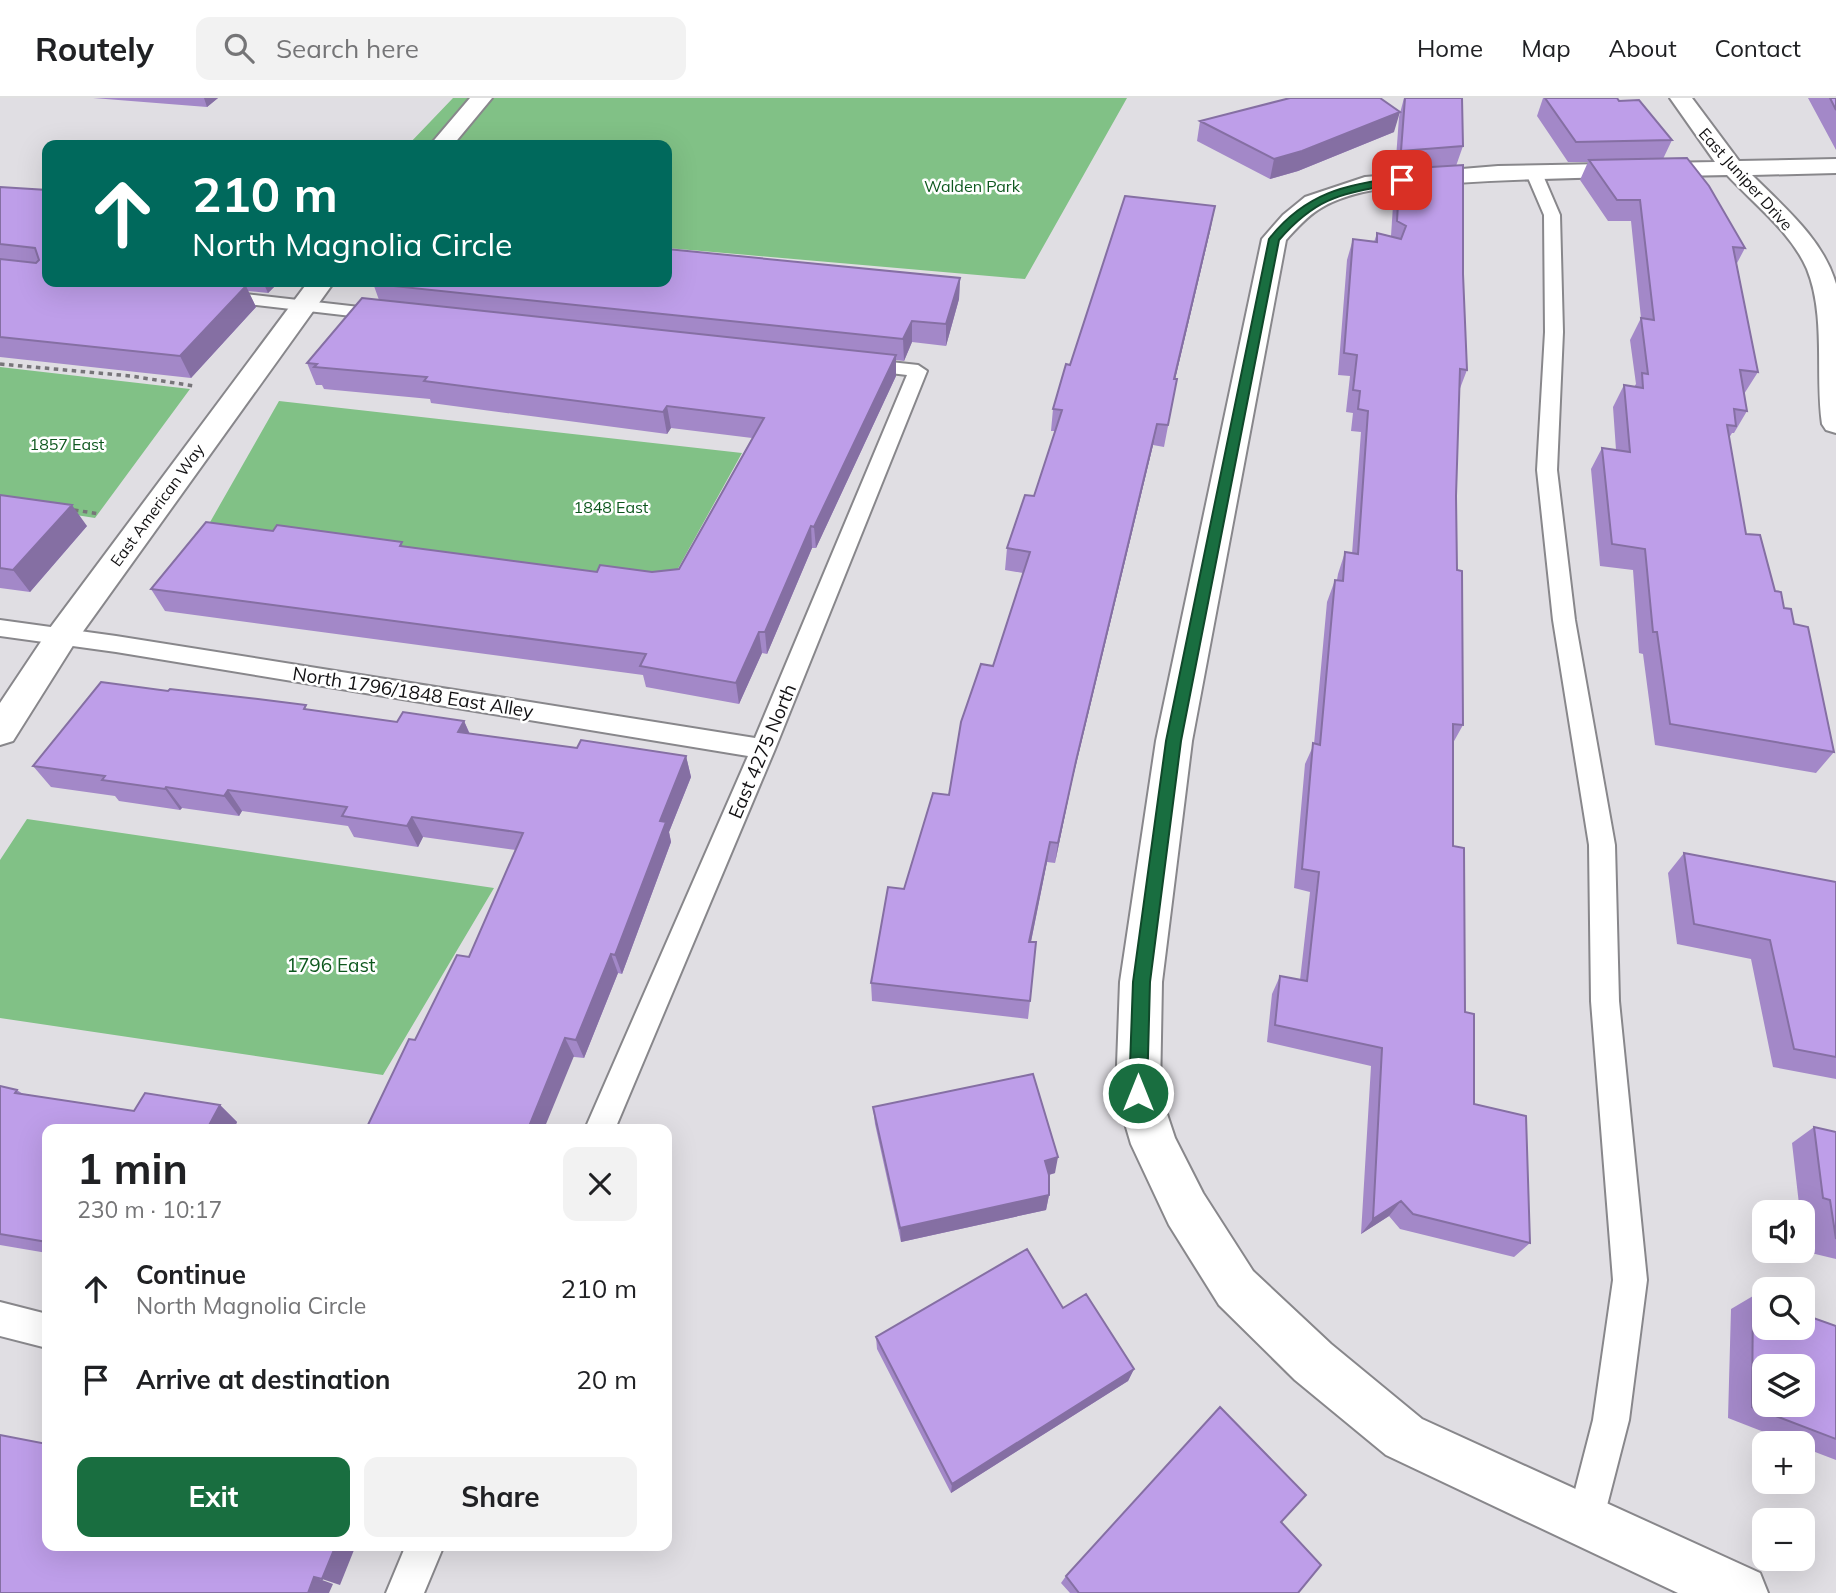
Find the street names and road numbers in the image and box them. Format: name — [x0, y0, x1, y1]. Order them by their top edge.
street label: East Juniper Drive — [1695, 124, 1797, 234]
street label: East American Way — [106, 439, 208, 570]
street label: North 1796/1848 East Alley — [291, 661, 535, 723]
street label: East 4275 North — [723, 680, 801, 822]

